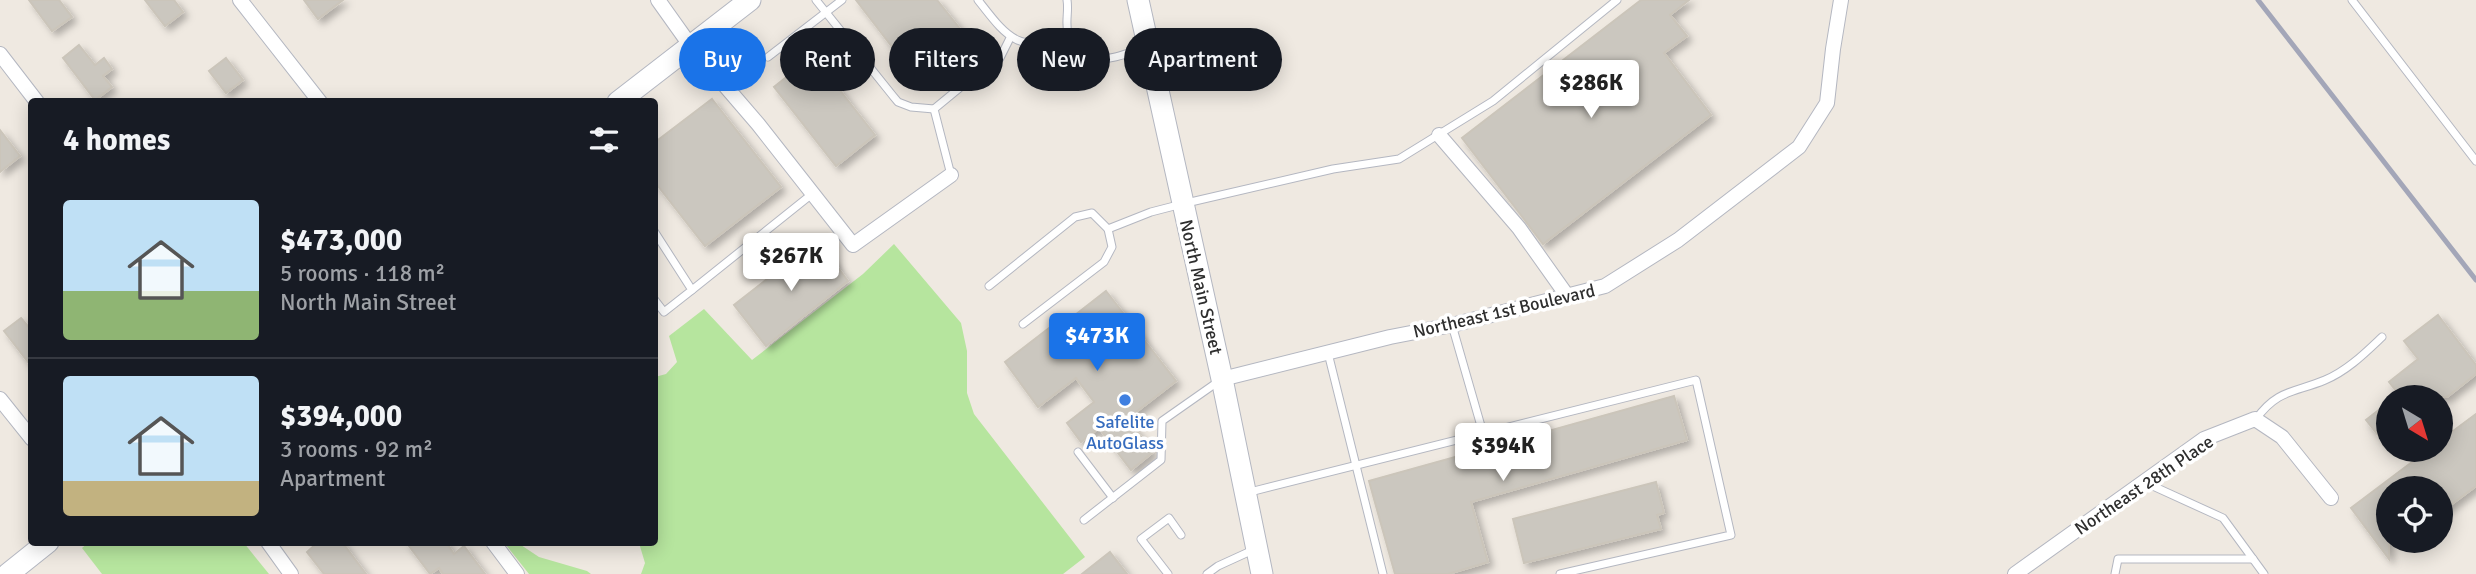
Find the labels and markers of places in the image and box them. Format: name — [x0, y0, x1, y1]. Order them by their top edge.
pin: $286K — [1542, 60, 1640, 120]
pin: $267K — [742, 233, 840, 293]
pin: $473K — [1048, 314, 1146, 373]
marker: Safelite AutoGlass — [1117, 392, 1133, 408]
place label: Safelite AutoGlass — [1086, 411, 1164, 454]
pin: $394K — [1454, 424, 1552, 483]

